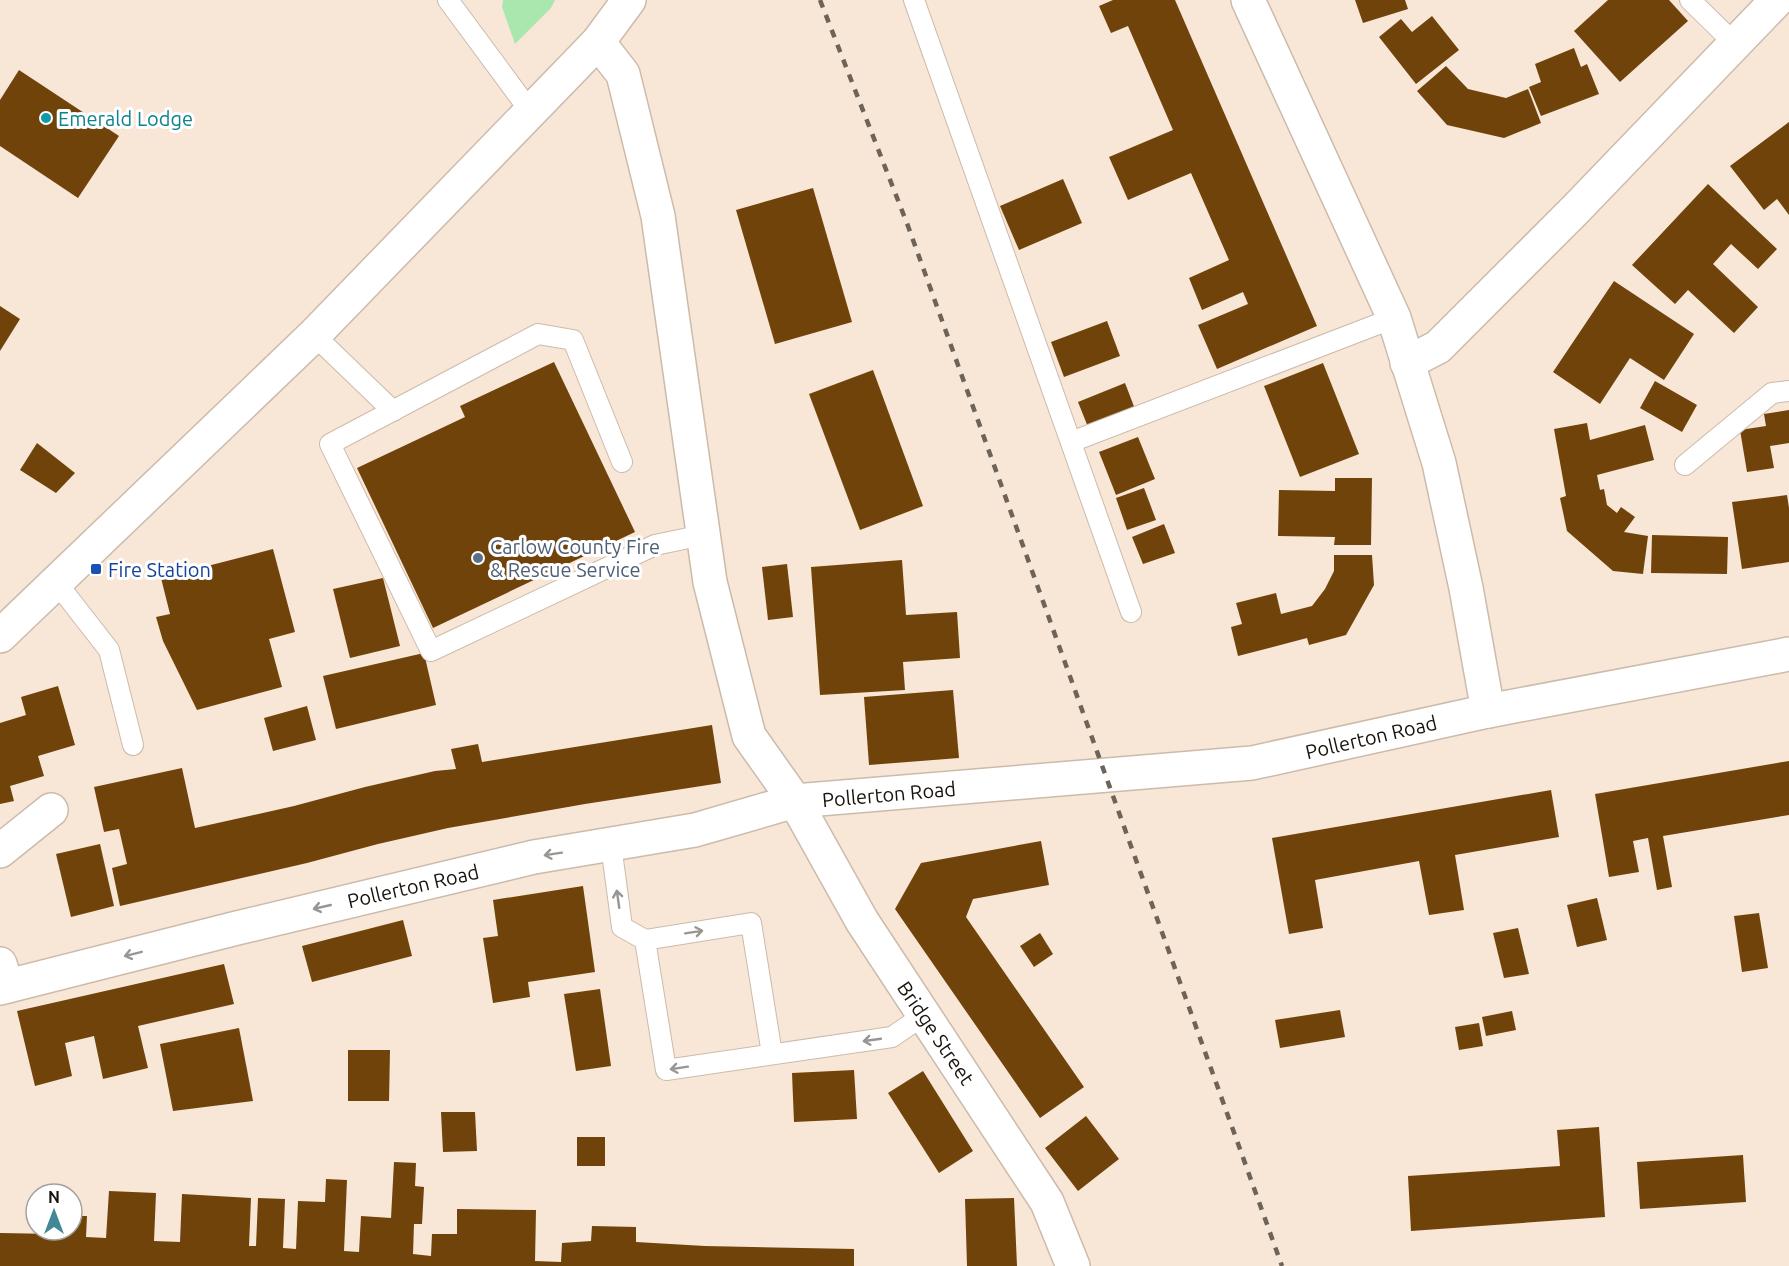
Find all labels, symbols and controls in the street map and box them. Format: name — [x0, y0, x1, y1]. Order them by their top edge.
place label: Emerald Lodge — [58, 107, 193, 130]
marker: Emerald Lodge — [39, 111, 53, 125]
place label: Carlow County Fire & Rescue Service — [490, 535, 660, 581]
marker: Carlow County Fire & Rescue Service — [471, 551, 485, 565]
place label: Fire Station — [108, 558, 211, 581]
marker: Fire Station — [89, 562, 103, 576]
street label: Pollerton Road — [1303, 711, 1439, 763]
street label: Pollerton Road — [821, 777, 957, 811]
one-way arrow — [544, 849, 564, 860]
street label: Pollerton Road — [345, 860, 481, 912]
one-way arrow — [613, 889, 624, 909]
one-way arrow — [313, 902, 332, 914]
one-way arrow — [684, 926, 704, 937]
one-way arrow — [124, 949, 143, 960]
street label: Bridge Street — [893, 977, 979, 1089]
one-way arrow — [863, 1034, 883, 1045]
one-way arrow — [670, 1063, 690, 1074]
north arrow — [24, 1182, 84, 1242]
text: N — [48, 1188, 60, 1206]

